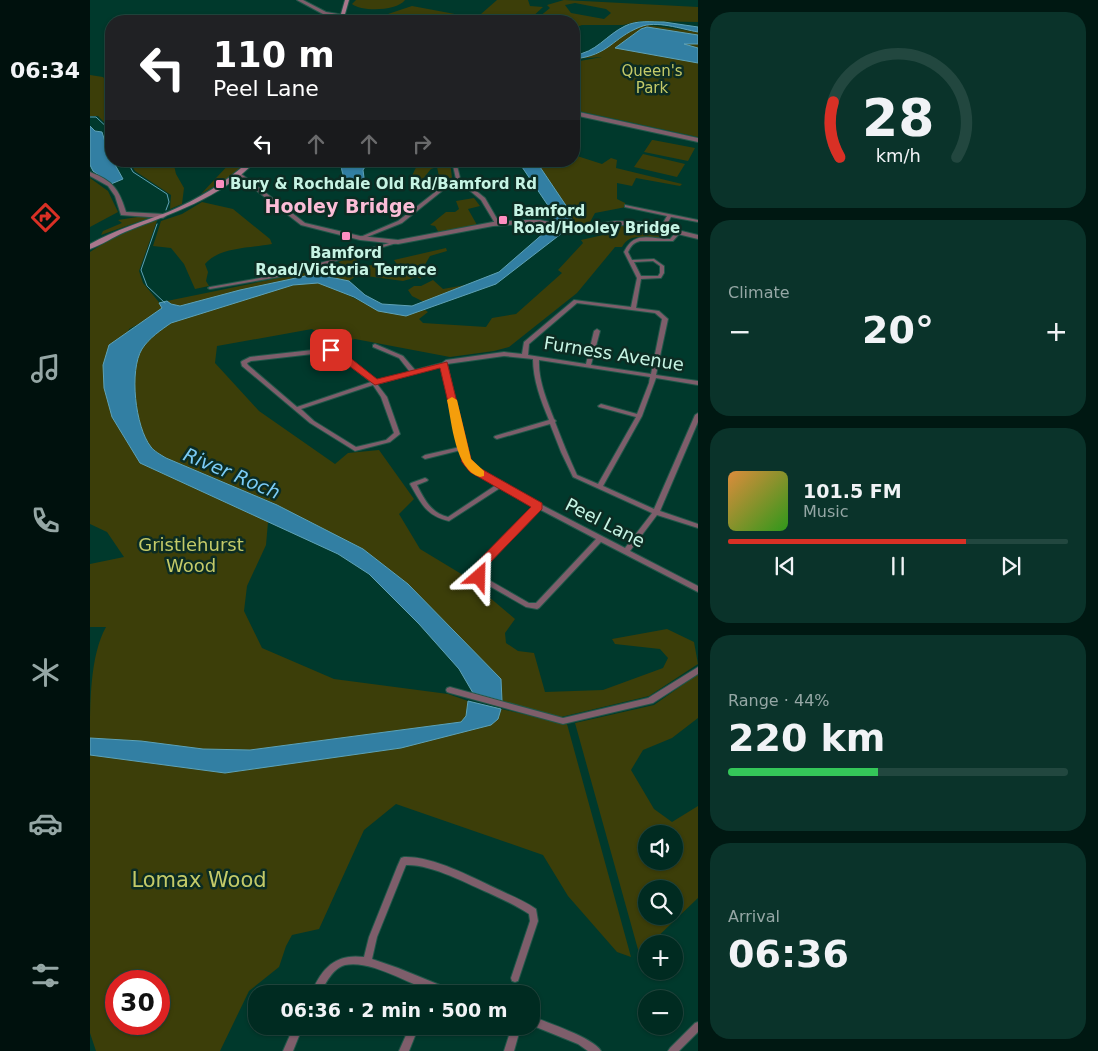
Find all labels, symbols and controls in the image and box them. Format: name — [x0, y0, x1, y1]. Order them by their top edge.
icon: left — [130, 35, 195, 100]
text: 110 m — [213, 35, 335, 75]
text: 06:34 — [10, 58, 80, 83]
park label: Queen's Park — [621, 62, 683, 97]
text: Peel Lane — [213, 76, 319, 101]
text: 28 — [862, 88, 934, 148]
icon: left — [249, 130, 277, 158]
icon: ahead — [302, 130, 330, 158]
icon: ahead — [355, 130, 383, 158]
icon: right — [408, 130, 436, 158]
text: km/h — [875, 145, 921, 166]
place label: Bury & Rochdale Old Rd/Bamford Rd — [230, 175, 537, 193]
marker: Bury & Rochdale Old Rd/Bamford Rd — [214, 178, 226, 190]
district label: Hooley Bridge — [265, 195, 415, 217]
icon: directions — [28, 200, 63, 235]
place label: Bamford Road/Hooley Bridge — [513, 202, 680, 237]
marker: Bamford Road/Hooley Bridge — [497, 214, 509, 226]
marker: Bamford Road/Victoria Terrace — [340, 230, 352, 242]
place label: Bamford Road/Victoria Terrace — [255, 244, 437, 279]
text: Climate — [728, 283, 790, 302]
text: 20° — [862, 308, 934, 352]
text: − — [728, 315, 751, 348]
text: + — [1045, 315, 1068, 348]
pin — [310, 329, 352, 371]
street label: Furness Avenue — [542, 332, 686, 375]
icon: arrive — [317, 336, 345, 364]
icon: music — [28, 351, 63, 386]
water label: River Roch — [180, 443, 284, 503]
text: 101.5 FM — [803, 480, 902, 502]
street label: Peel Lane — [562, 494, 649, 552]
text: Music — [803, 502, 849, 521]
icon: phone — [28, 503, 63, 538]
park label: Gristlehurst Wood — [138, 534, 244, 576]
position arrow — [452, 550, 504, 602]
icon: previous — [771, 552, 799, 580]
icon: pause — [884, 552, 912, 580]
icon: next — [997, 552, 1025, 580]
icon: climate — [28, 655, 63, 690]
text: Range · 44% — [728, 691, 830, 710]
text: 220 km — [728, 716, 885, 760]
icon: car — [28, 806, 63, 841]
map controls — [638, 825, 683, 1035]
button: sound — [638, 825, 683, 870]
park label: Lomax Wood — [131, 868, 267, 892]
button: search — [638, 880, 683, 925]
text: Arrival — [728, 907, 780, 926]
text: 06:36 — [728, 932, 849, 976]
button: + — [638, 935, 683, 980]
icon: filters — [28, 958, 63, 993]
speed limit sign: 30 — [105, 970, 170, 1035]
button: − — [638, 990, 683, 1035]
text: 06:36 · 2 min · 500 m — [280, 999, 508, 1021]

